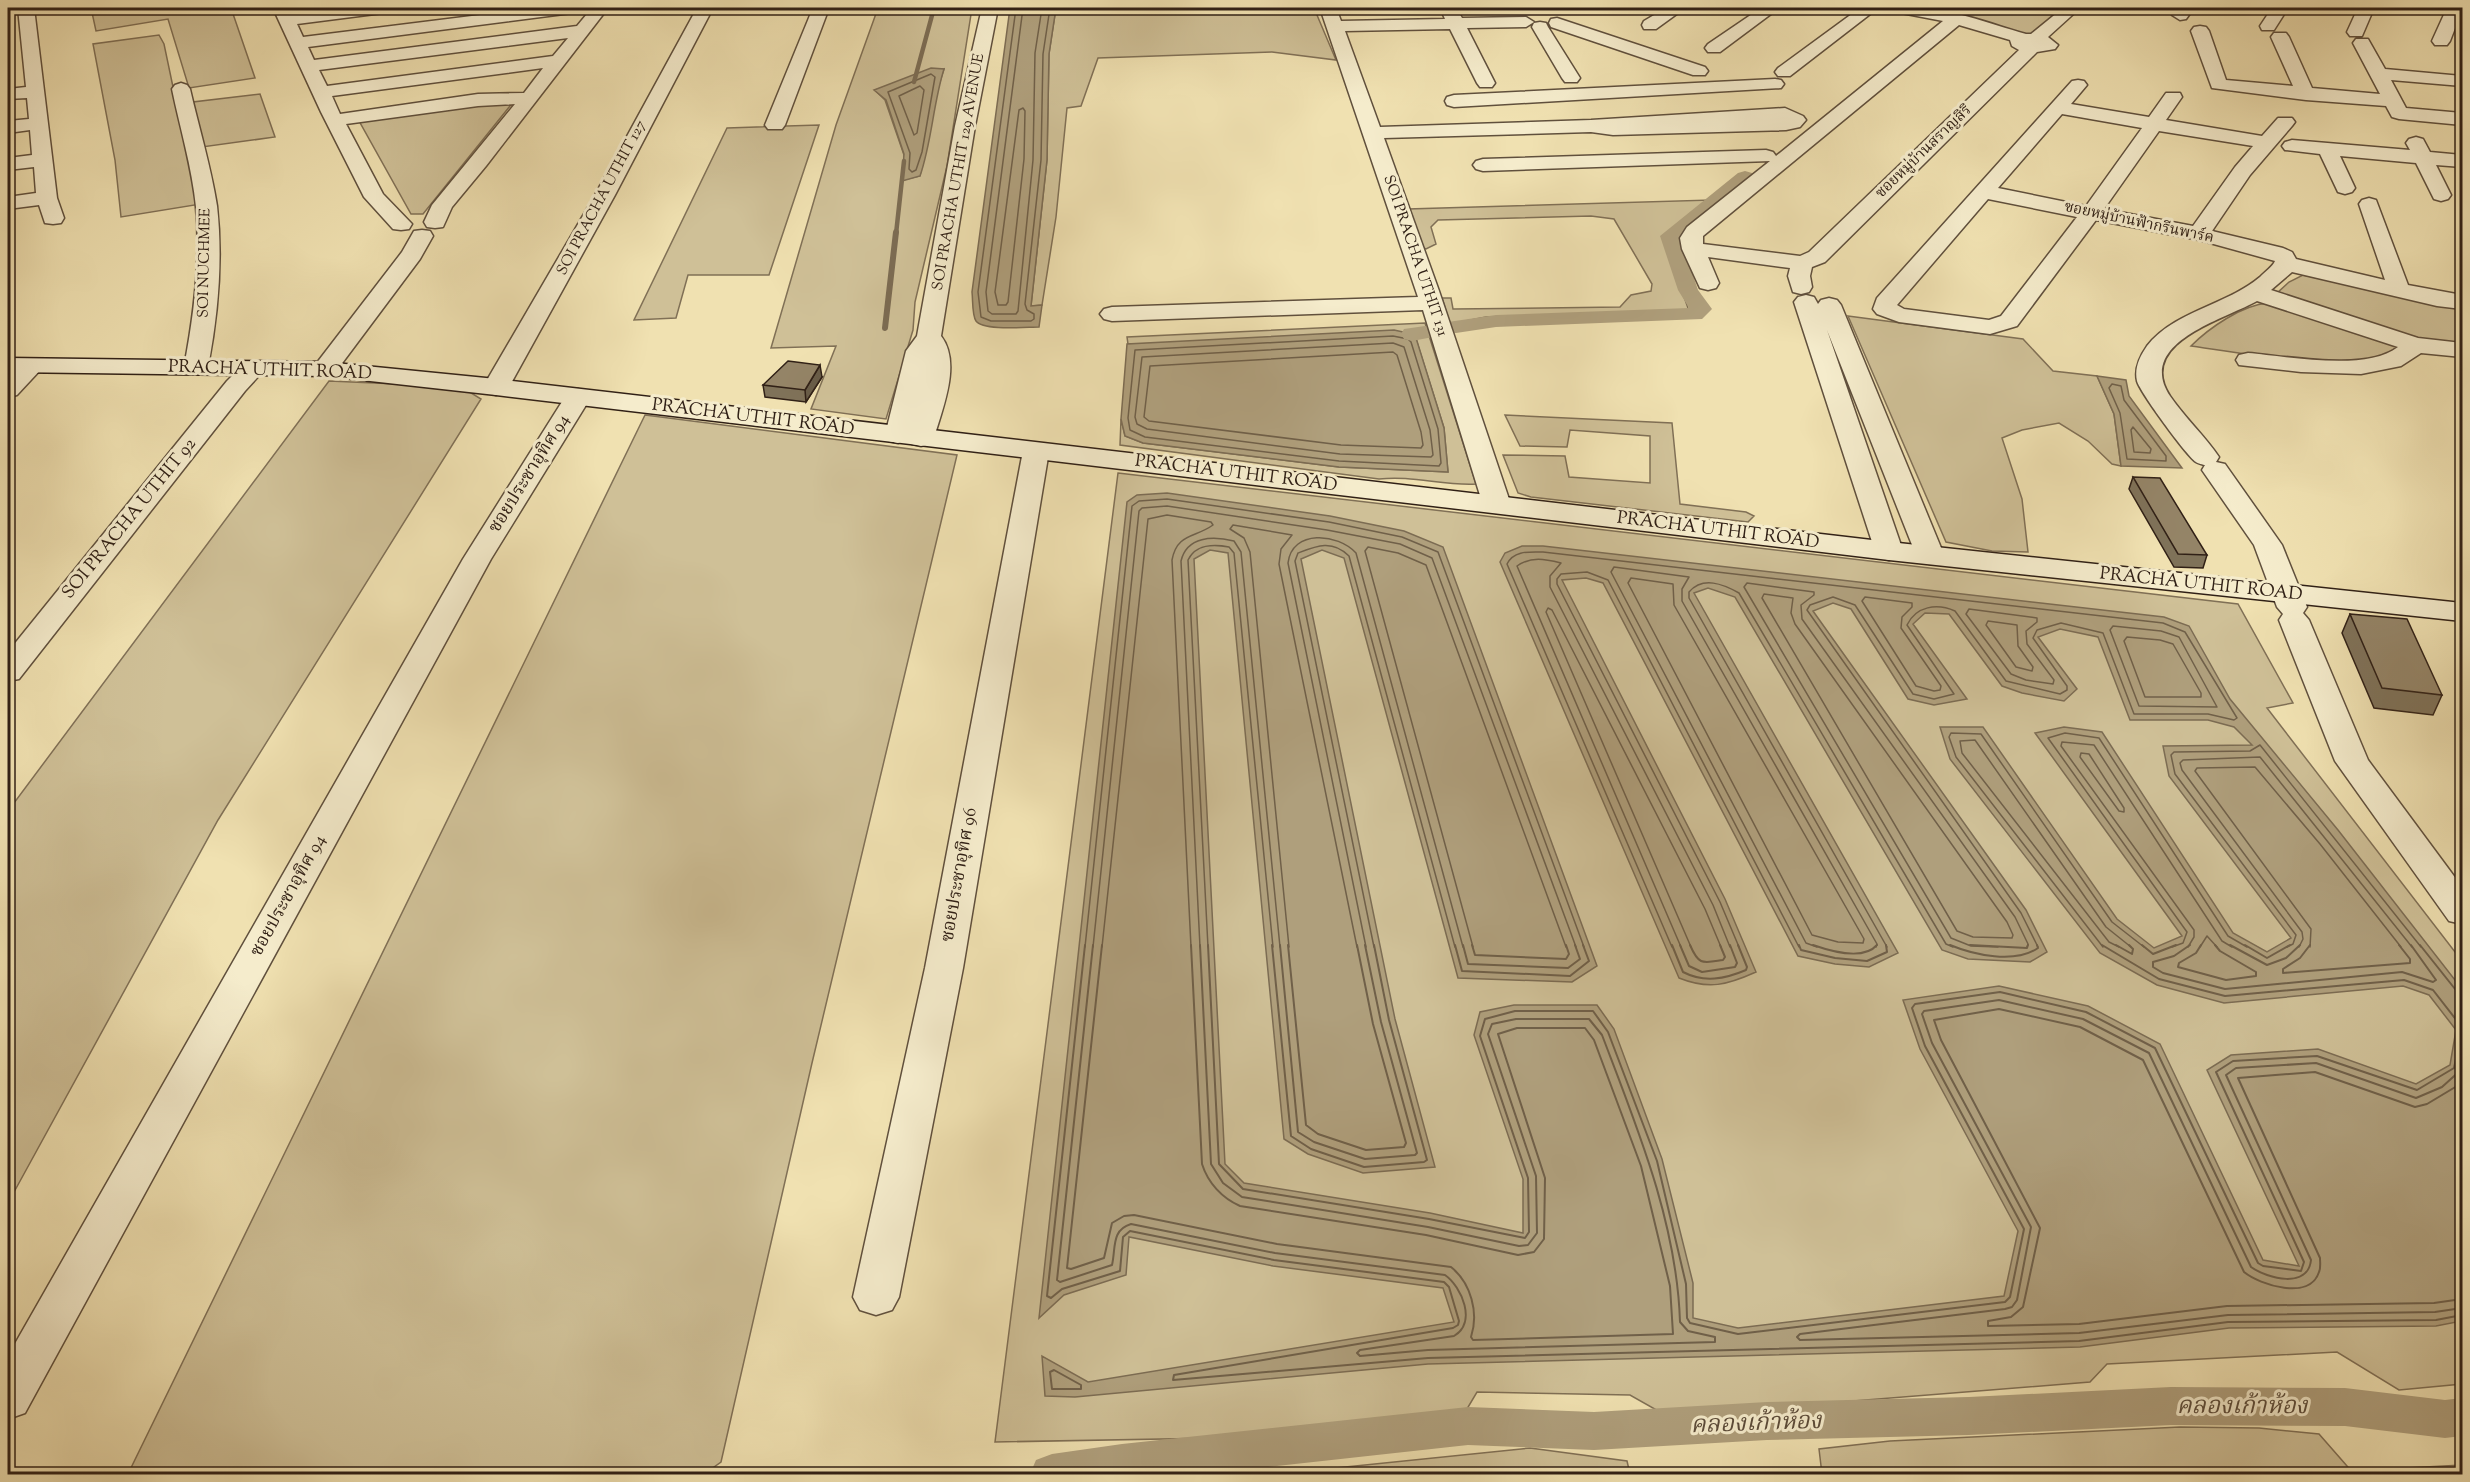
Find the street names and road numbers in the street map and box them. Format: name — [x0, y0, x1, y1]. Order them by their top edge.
street label: SOI PRACHA UTHIT 129 AVENUE — [928, 52, 990, 292]
street label: ซอยหมู่บ้านสราญสิริ — [1871, 101, 1977, 203]
street label: SOI PRACHA UTHIT 127 — [552, 116, 652, 279]
street label: SOI PRACHA UTHIT 131 — [1377, 172, 1453, 340]
street label: ซอยหมู่บ้านฟ้ากรีนพาร์ค — [2062, 196, 2216, 249]
street label: SOI NUCHMEE — [194, 208, 216, 318]
street label: PRACHA UTHIT ROAD — [168, 354, 372, 388]
street label: PRACHA UTHIT ROAD — [650, 393, 856, 443]
street label: ซอยประชาอุทิศ 94 — [483, 409, 577, 539]
street label: SOI PRACHA UTHIT 92 — [57, 432, 204, 605]
street label: PRACHA UTHIT ROAD — [1133, 449, 1339, 499]
street label: PRACHA UTHIT ROAD — [1615, 506, 1821, 556]
street label: PRACHA UTHIT ROAD — [2098, 561, 2304, 609]
street label: ซอยประชาอุทิศ 96 — [935, 806, 985, 944]
street label: ซอยประชาอุทิศ 94 — [245, 830, 333, 962]

